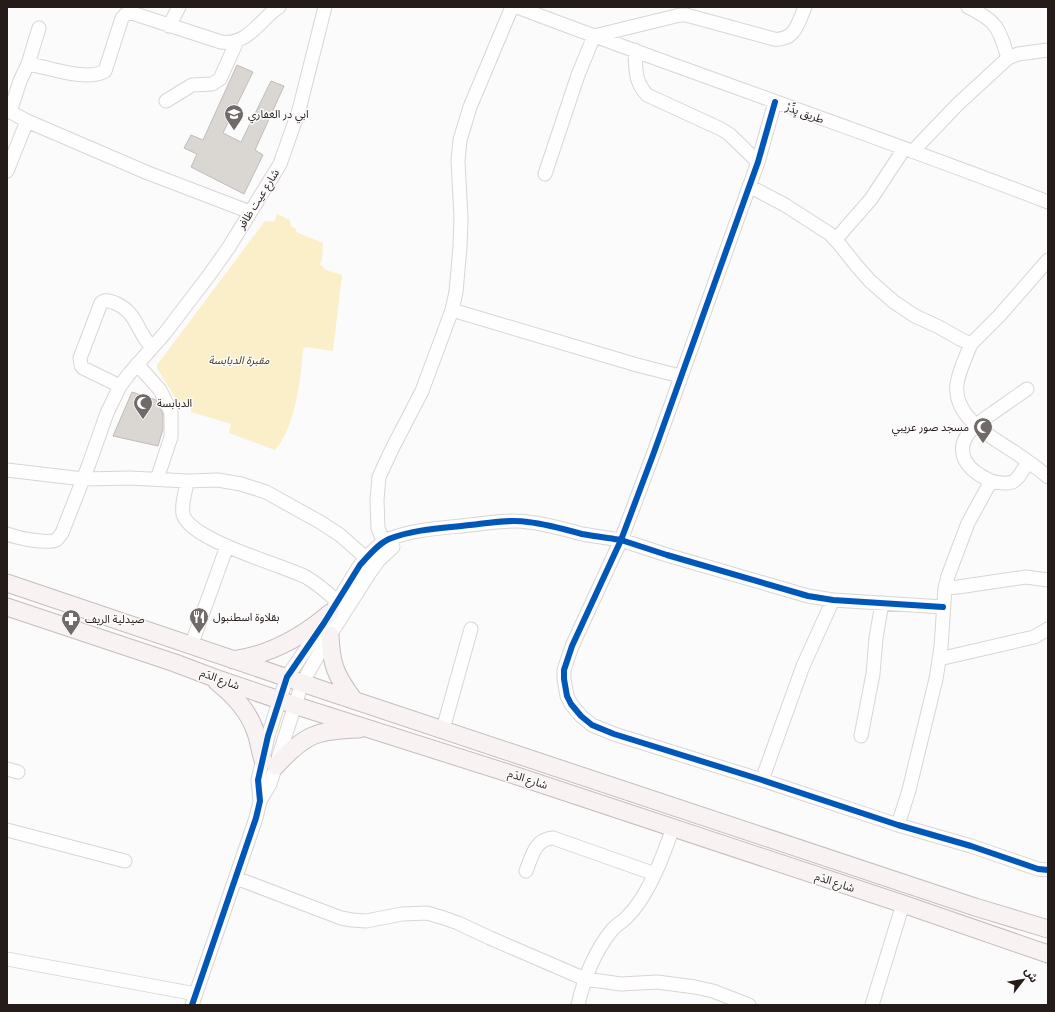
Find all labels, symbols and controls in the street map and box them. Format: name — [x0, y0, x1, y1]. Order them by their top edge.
street label: طريق يِدِّرْ — [783, 99, 826, 127]
school or university icon: ابي در الغفاري — [223, 103, 245, 131]
place label: ابي در الغفاري — [248, 107, 309, 124]
street label: شارع عيت ظافر — [233, 166, 283, 233]
park label: مقبرة الدبابسة — [208, 353, 270, 367]
mosque icon: الدبابسة — [132, 392, 154, 420]
place label: الدبابسة — [157, 396, 192, 410]
mosque icon: مسجد صور عريبي — [972, 416, 994, 444]
place label: مسجد صور عريبي — [892, 420, 969, 437]
restaurant icon: بقلاوة اسطنبول — [188, 606, 210, 634]
pharmacy icon: صيدلية الريف — [60, 608, 82, 636]
place label: بقلاوة اسطنبول — [213, 610, 280, 624]
place label: صيدلية الريف — [85, 612, 145, 626]
street label: شارع الدَم — [198, 665, 242, 694]
street label: شارع الدَم — [506, 766, 550, 793]
street label: شارع الدَم — [813, 869, 857, 896]
north arrow — [1003, 960, 1043, 1000]
text: ش — [1022, 965, 1041, 985]

